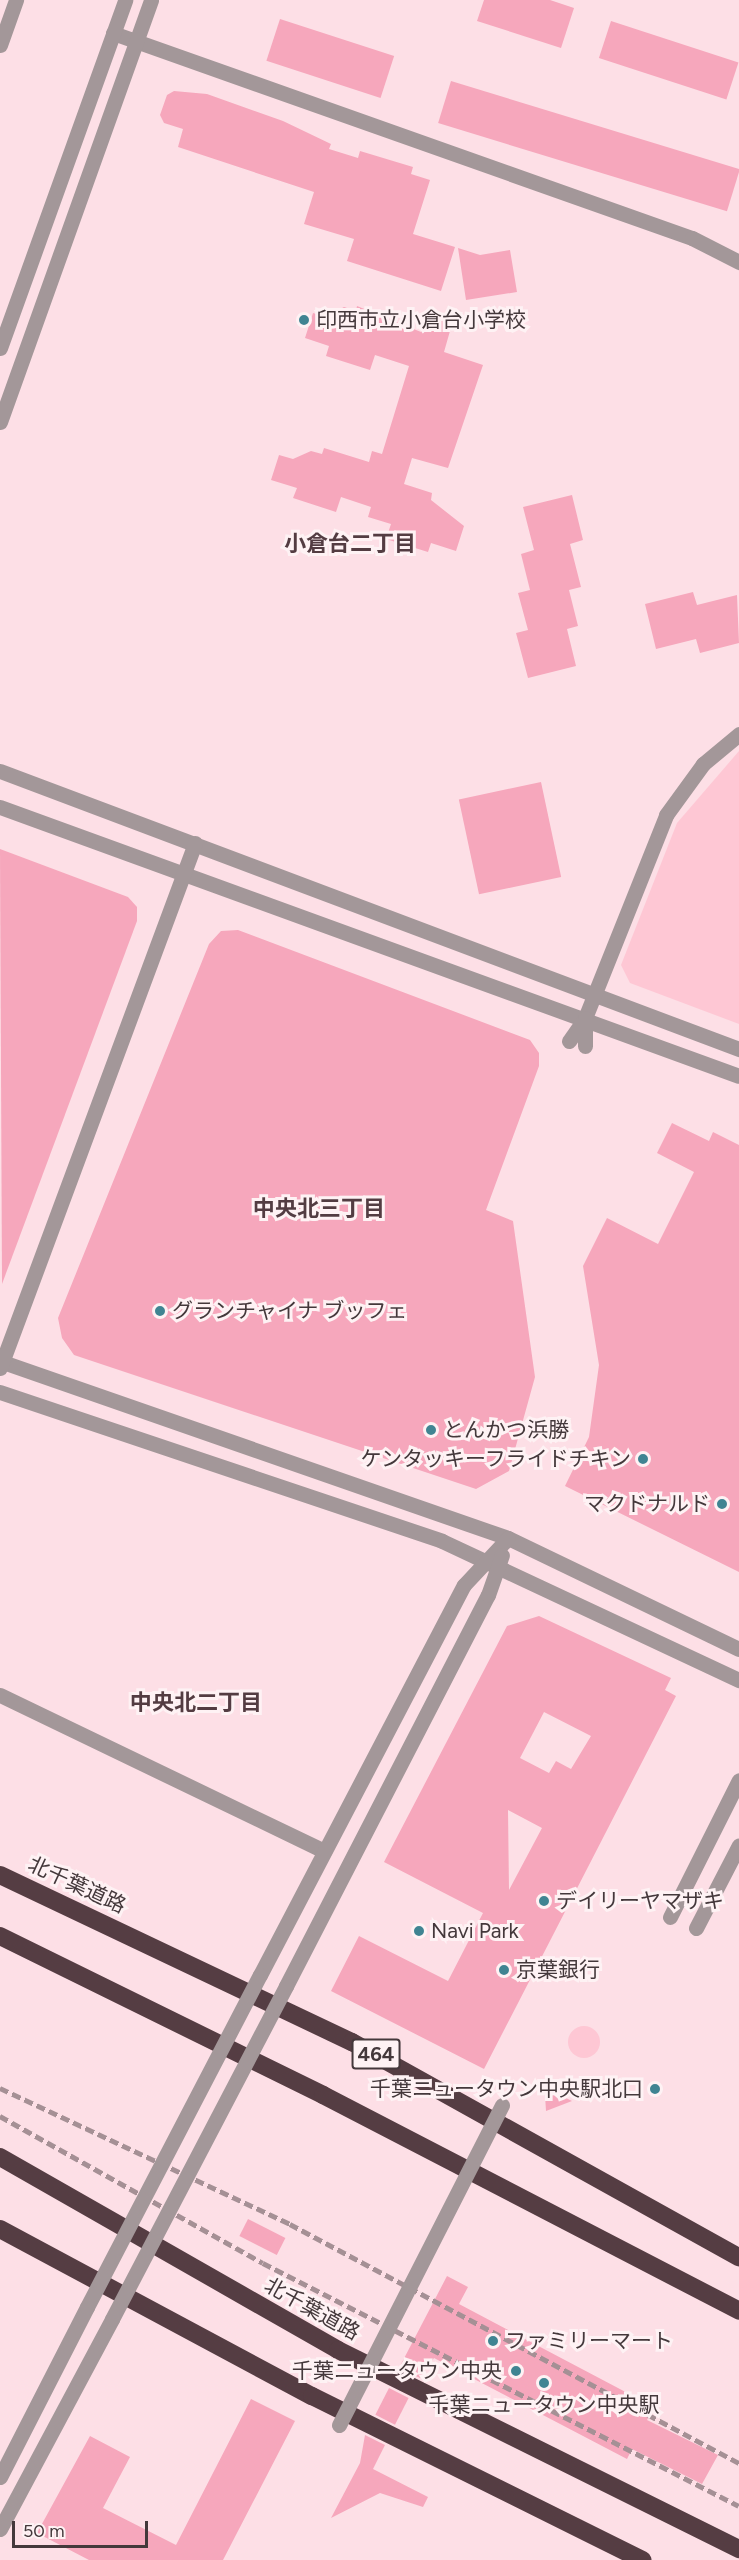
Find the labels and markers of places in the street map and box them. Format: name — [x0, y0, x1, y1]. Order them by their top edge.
place label: 印西市立小倉台小学校 — [316, 307, 526, 333]
marker: 印西市立小倉台小学校 — [297, 313, 311, 327]
place label: グランチャイナ ブッフェ — [172, 1298, 408, 1324]
marker: グランチャイナ ブッフェ — [153, 1304, 167, 1318]
place label: とんかつ浜勝 — [443, 1417, 569, 1443]
marker: とんかつ浜勝 — [424, 1423, 438, 1437]
place label: ケンタッキーフライドチキン — [358, 1446, 631, 1472]
marker: ケンタッキーフライドチキン — [636, 1452, 650, 1466]
place label: マクドナルド — [584, 1491, 710, 1517]
marker: マクドナルド — [715, 1497, 729, 1511]
place label: デイリーヤマザキ — [556, 1888, 724, 1914]
marker: デイリーヤマザキ — [537, 1894, 551, 1908]
place label: Navi Park — [431, 1918, 519, 1944]
marker: Navi Park — [412, 1924, 426, 1938]
place label: 京葉銀行 — [516, 1957, 600, 1983]
marker: 京葉銀行 — [497, 1963, 511, 1977]
place label: 千葉ニュータウン中央駅北口 — [370, 2076, 643, 2102]
marker: 千葉ニュータウン中央駅北口 — [648, 2082, 662, 2096]
place label: ファミリーマート — [505, 2328, 673, 2354]
marker: ファミリーマート — [486, 2334, 500, 2348]
place label: 千葉ニュータウン中央 — [292, 2358, 502, 2384]
marker: 千葉ニュータウン中央 — [507, 2362, 525, 2380]
marker: 千葉ニュータウン中央駅 — [537, 2376, 551, 2390]
place label: 千葉ニュータウン中央駅 — [429, 2392, 659, 2418]

